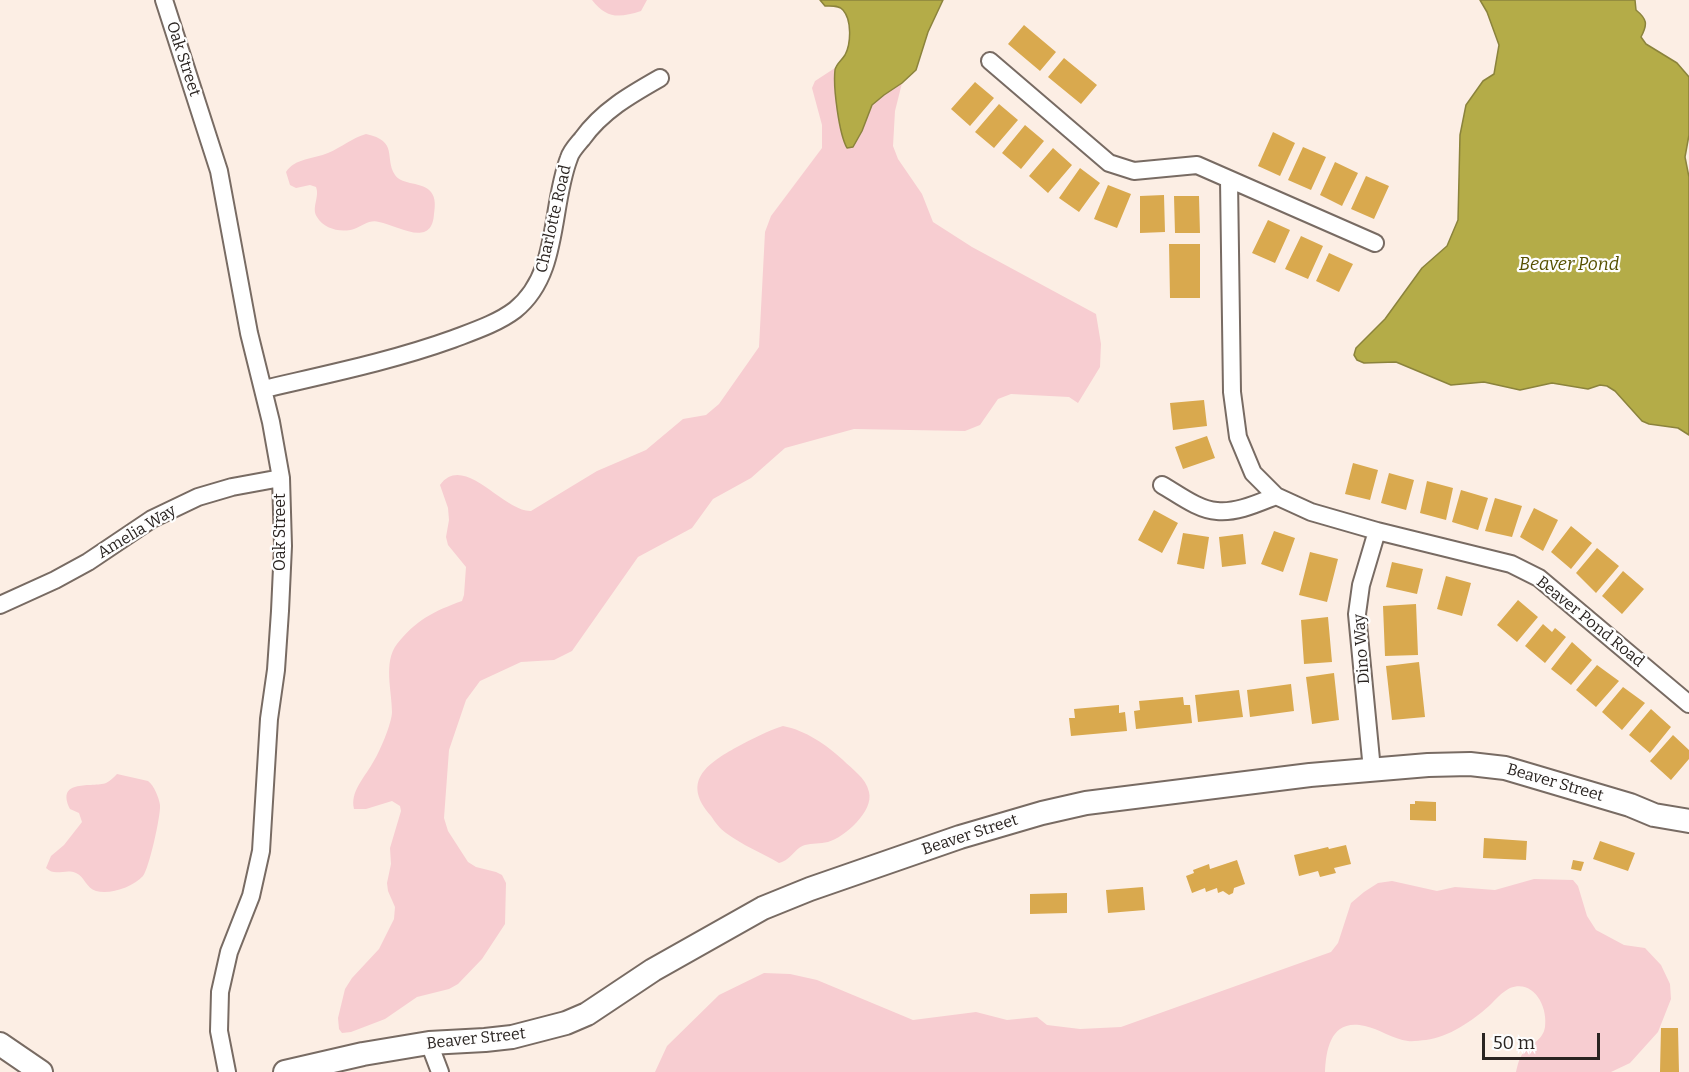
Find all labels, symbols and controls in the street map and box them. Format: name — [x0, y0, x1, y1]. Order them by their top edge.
street label: Oak Street — [162, 19, 204, 99]
street label: Charlotte Road — [532, 163, 576, 275]
water label: Beaver Pond — [1519, 254, 1619, 276]
street label: Oak Street — [271, 493, 291, 571]
street label: Amelia Way — [94, 501, 180, 563]
street label: Beaver Pond Road — [1532, 573, 1648, 671]
street label: Dino Way — [1350, 613, 1374, 685]
street label: Beaver Street — [1505, 760, 1605, 806]
street label: Beaver Street — [920, 810, 1020, 860]
scale bar — [1485, 1021, 1604, 1059]
street label: Beaver Street — [425, 1024, 527, 1054]
text: 50 m — [1493, 1032, 1535, 1054]

